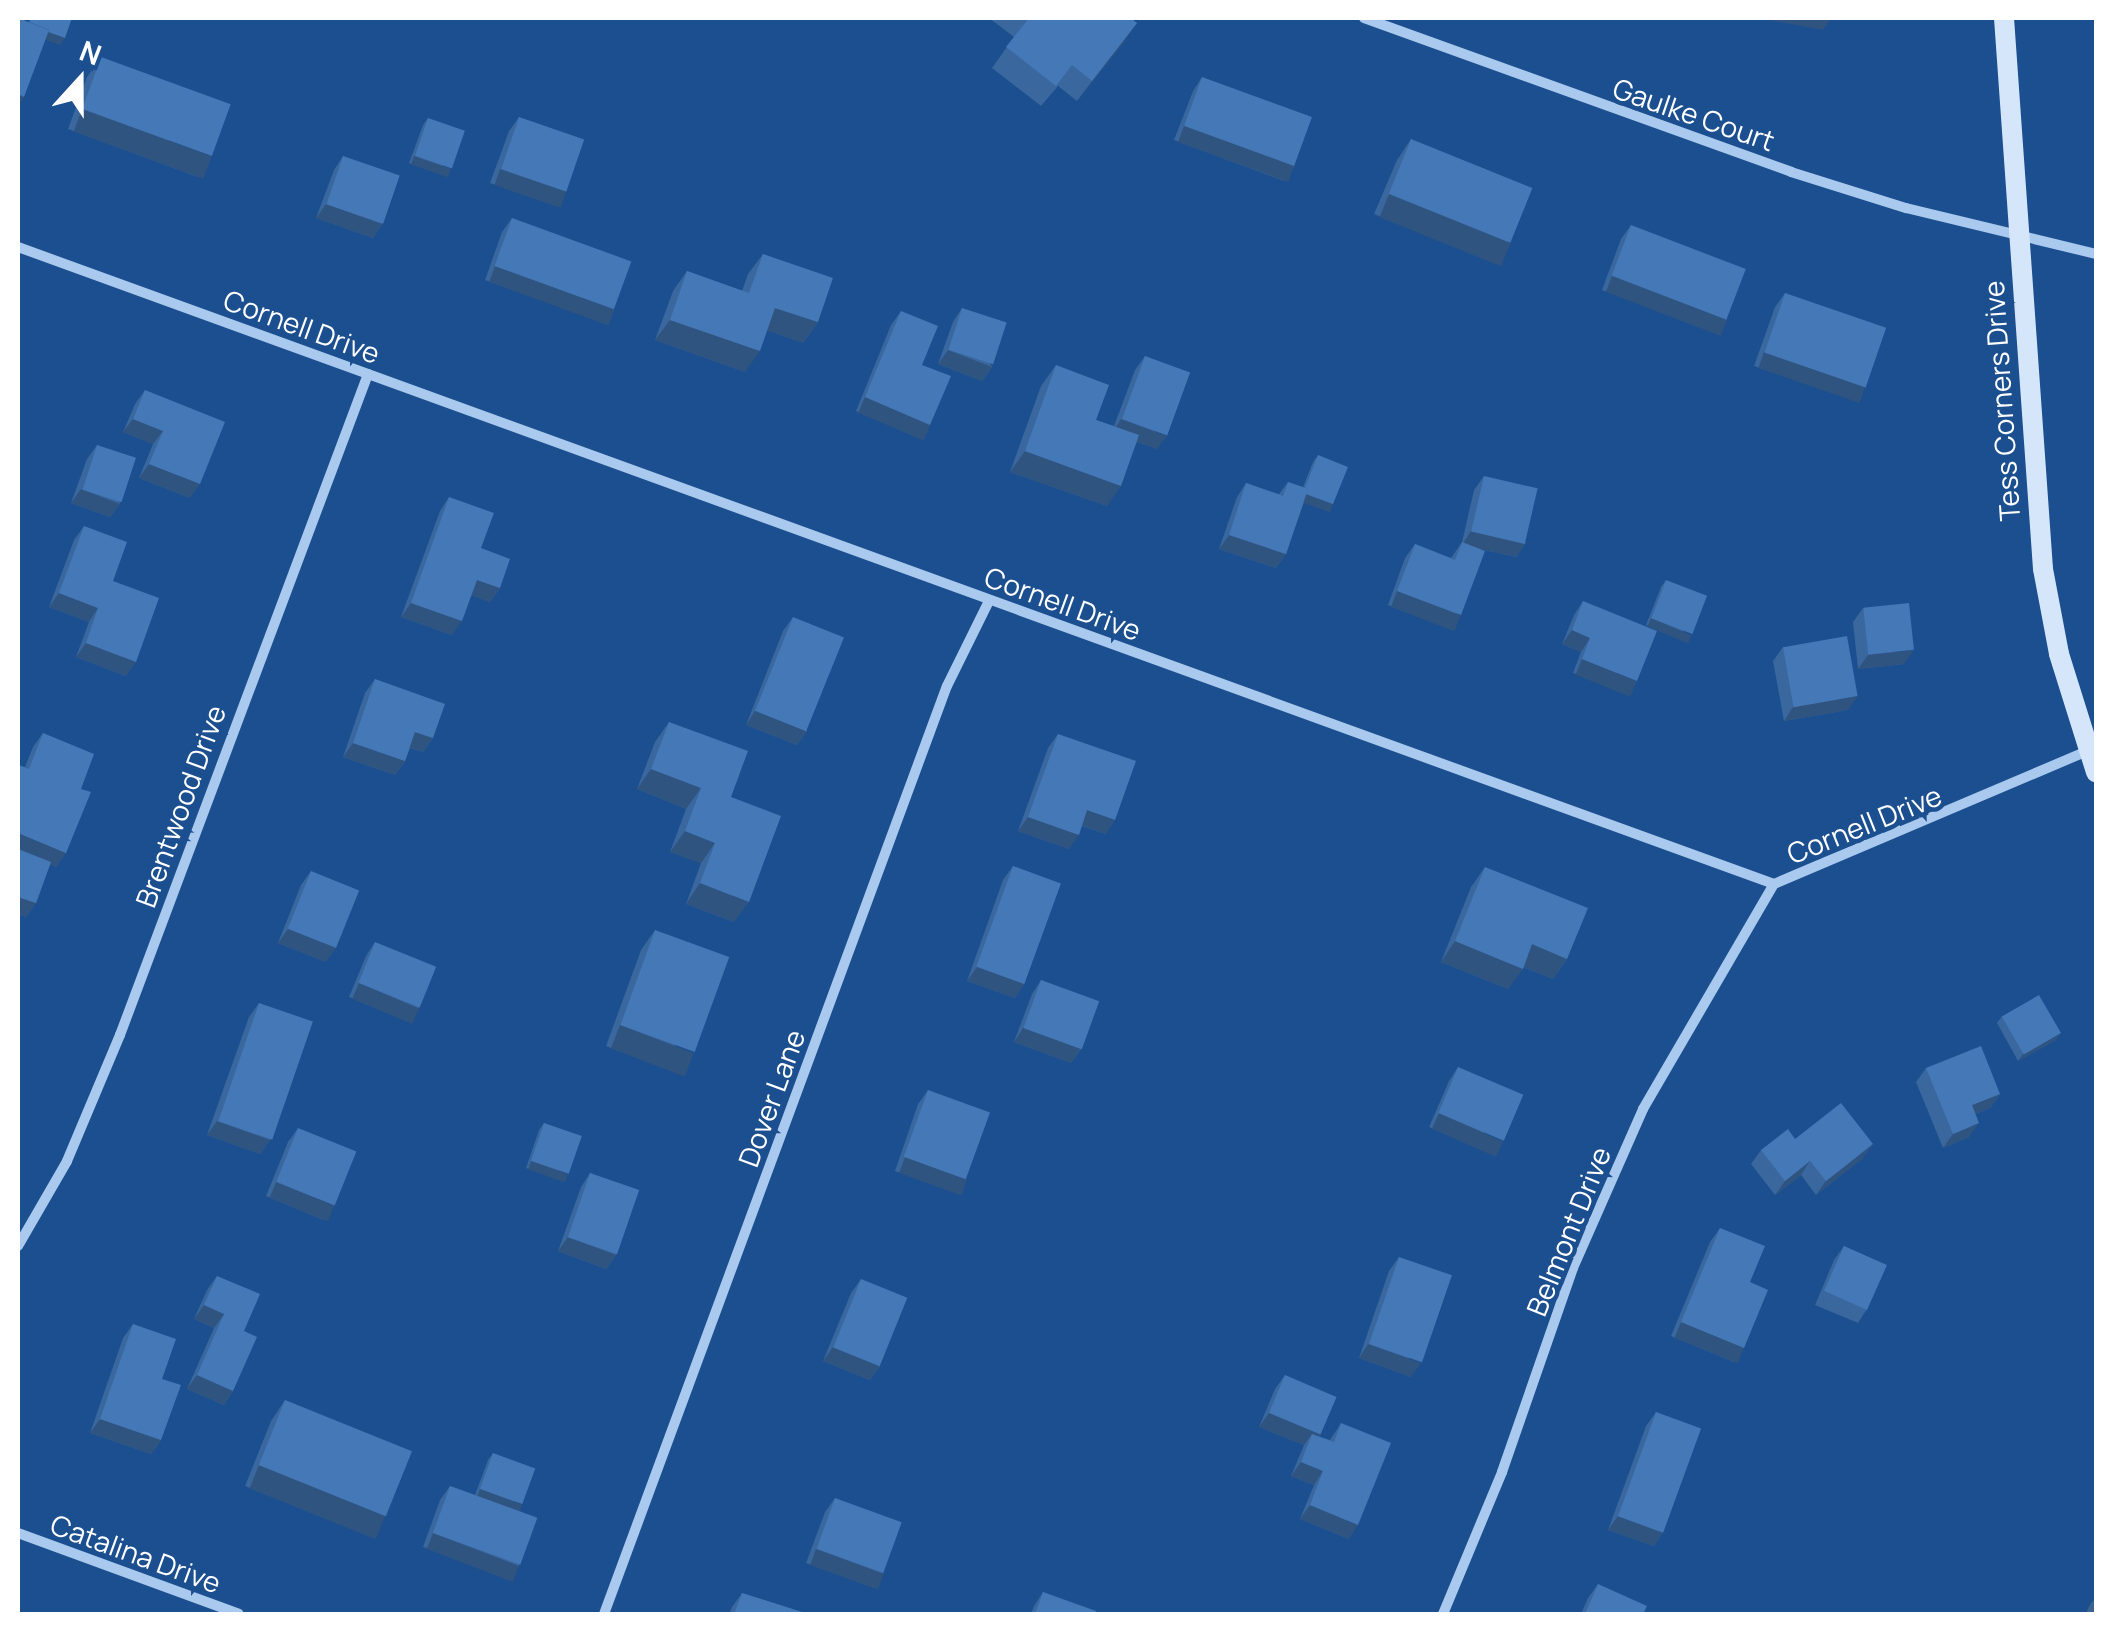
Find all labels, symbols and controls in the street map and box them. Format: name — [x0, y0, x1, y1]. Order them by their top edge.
north arrow — [30, 30, 130, 130]
text: N — [75, 31, 107, 73]
street label: Gaulke Court — [1609, 71, 1779, 157]
street label: Tess Corners Drive — [1976, 280, 2026, 522]
street label: Cornell Drive — [219, 282, 385, 370]
street label: Cornell Drive — [980, 559, 1146, 647]
street label: Brentwood Drive — [128, 700, 232, 912]
street label: Cornell Drive — [1782, 778, 1946, 870]
street label: Dover Lane — [731, 1025, 811, 1171]
street label: Belmont Drive — [1519, 1142, 1617, 1320]
street label: Catalina Drive — [46, 1507, 226, 1599]

